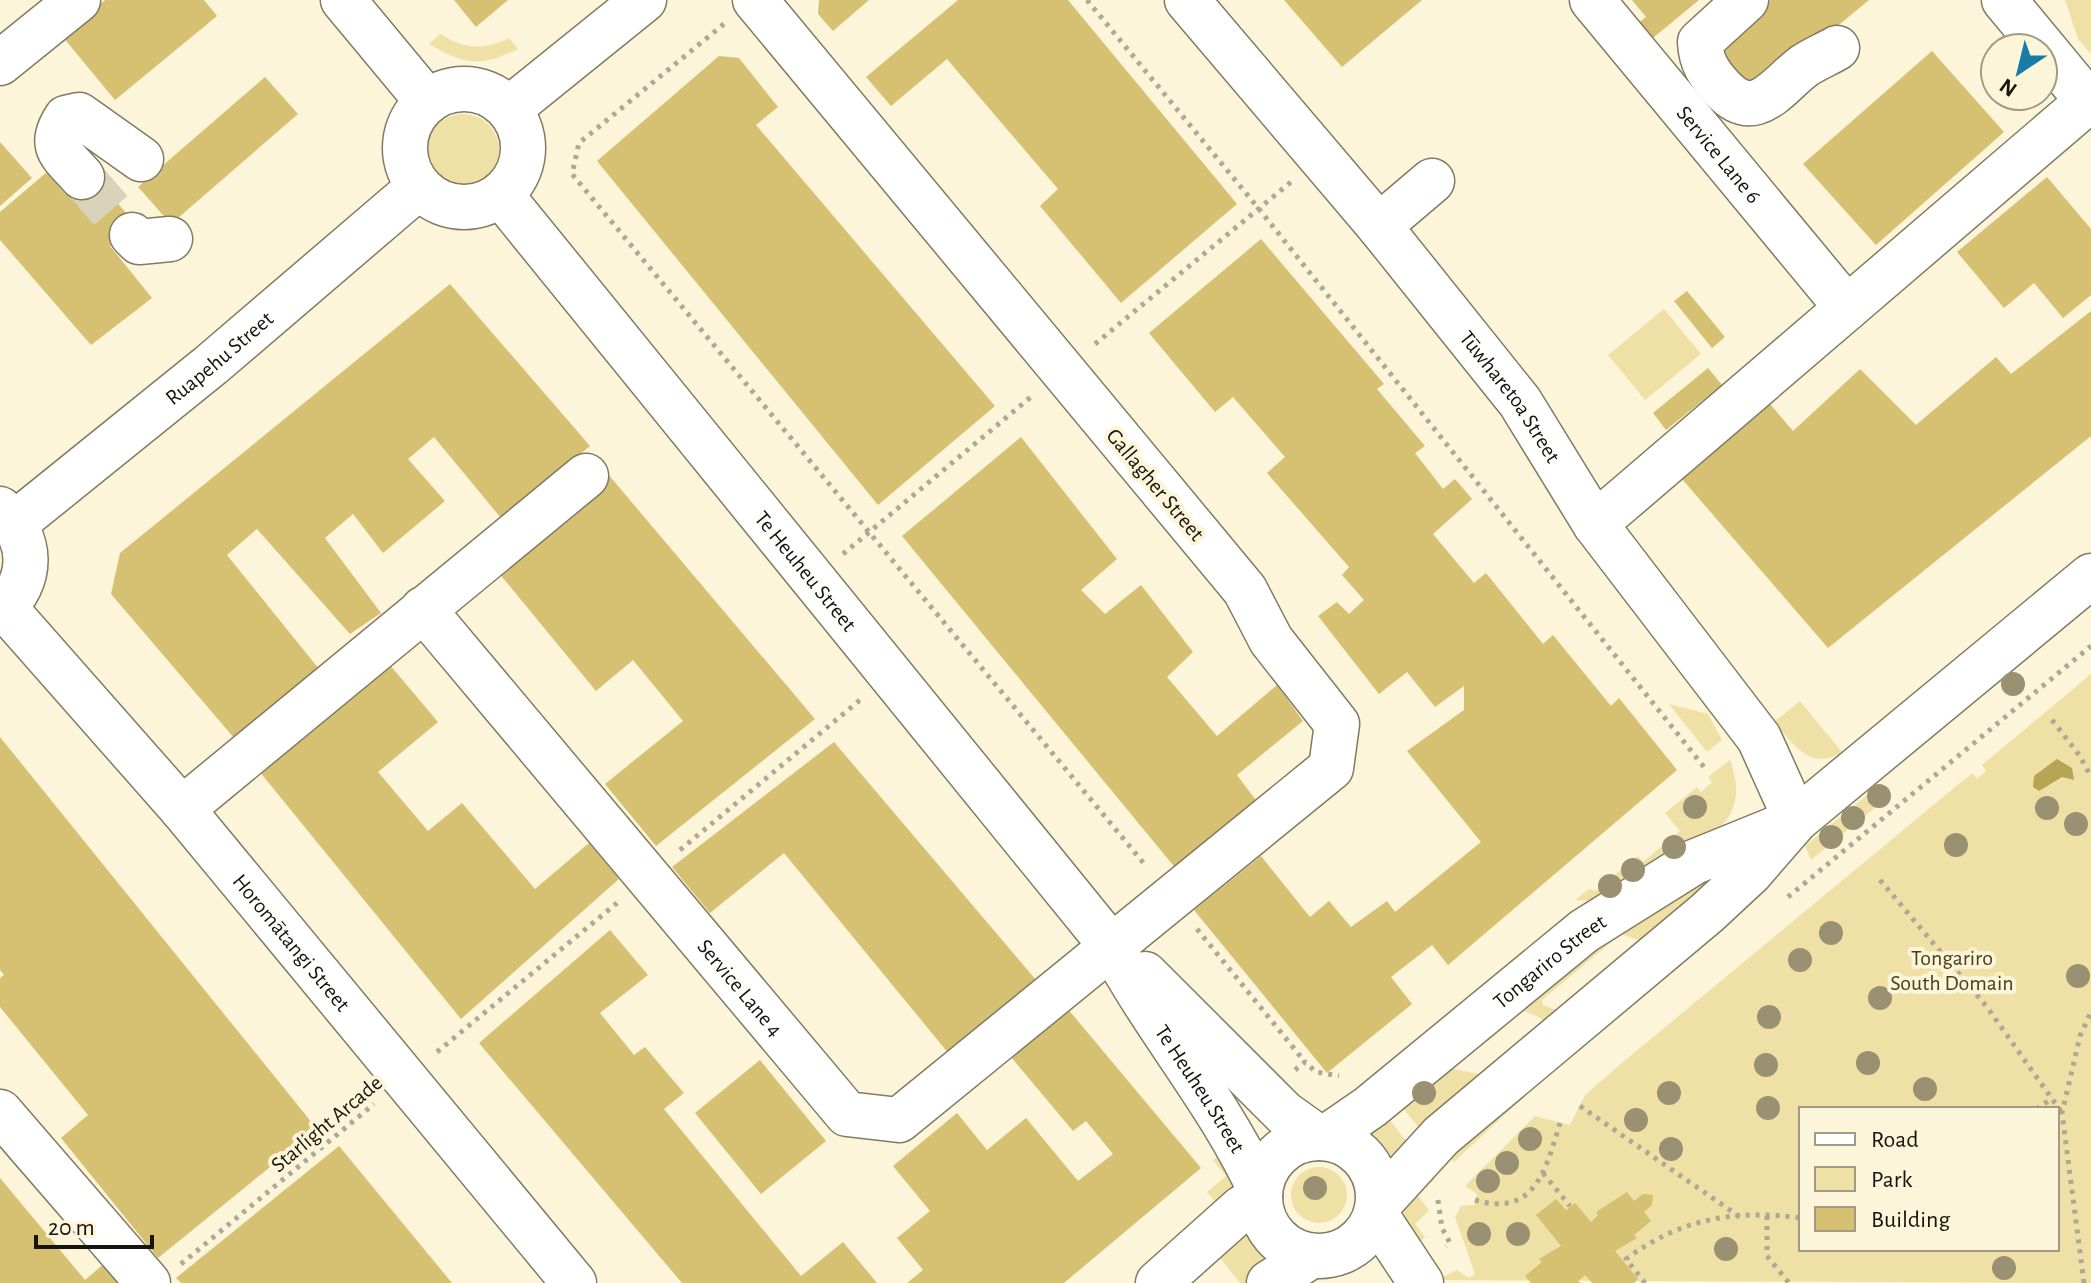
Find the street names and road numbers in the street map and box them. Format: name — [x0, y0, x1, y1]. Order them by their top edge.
street label: Service Lane 6 — [1672, 102, 1765, 208]
street label: Ruapehu Street — [162, 307, 277, 409]
street label: Tūwharetoa Street — [1455, 327, 1564, 466]
street label: Gallagher Street — [1102, 424, 1208, 545]
street label: Te Heuheu Street — [750, 507, 860, 635]
street label: Horomātangi Street — [229, 870, 354, 1016]
street label: Tongariro Street — [1489, 910, 1610, 1013]
street label: Service Lane 4 — [693, 935, 787, 1041]
street label: Te Heuheu Street — [1151, 1021, 1249, 1157]
street label: Starlight Arcade — [267, 1071, 386, 1176]

